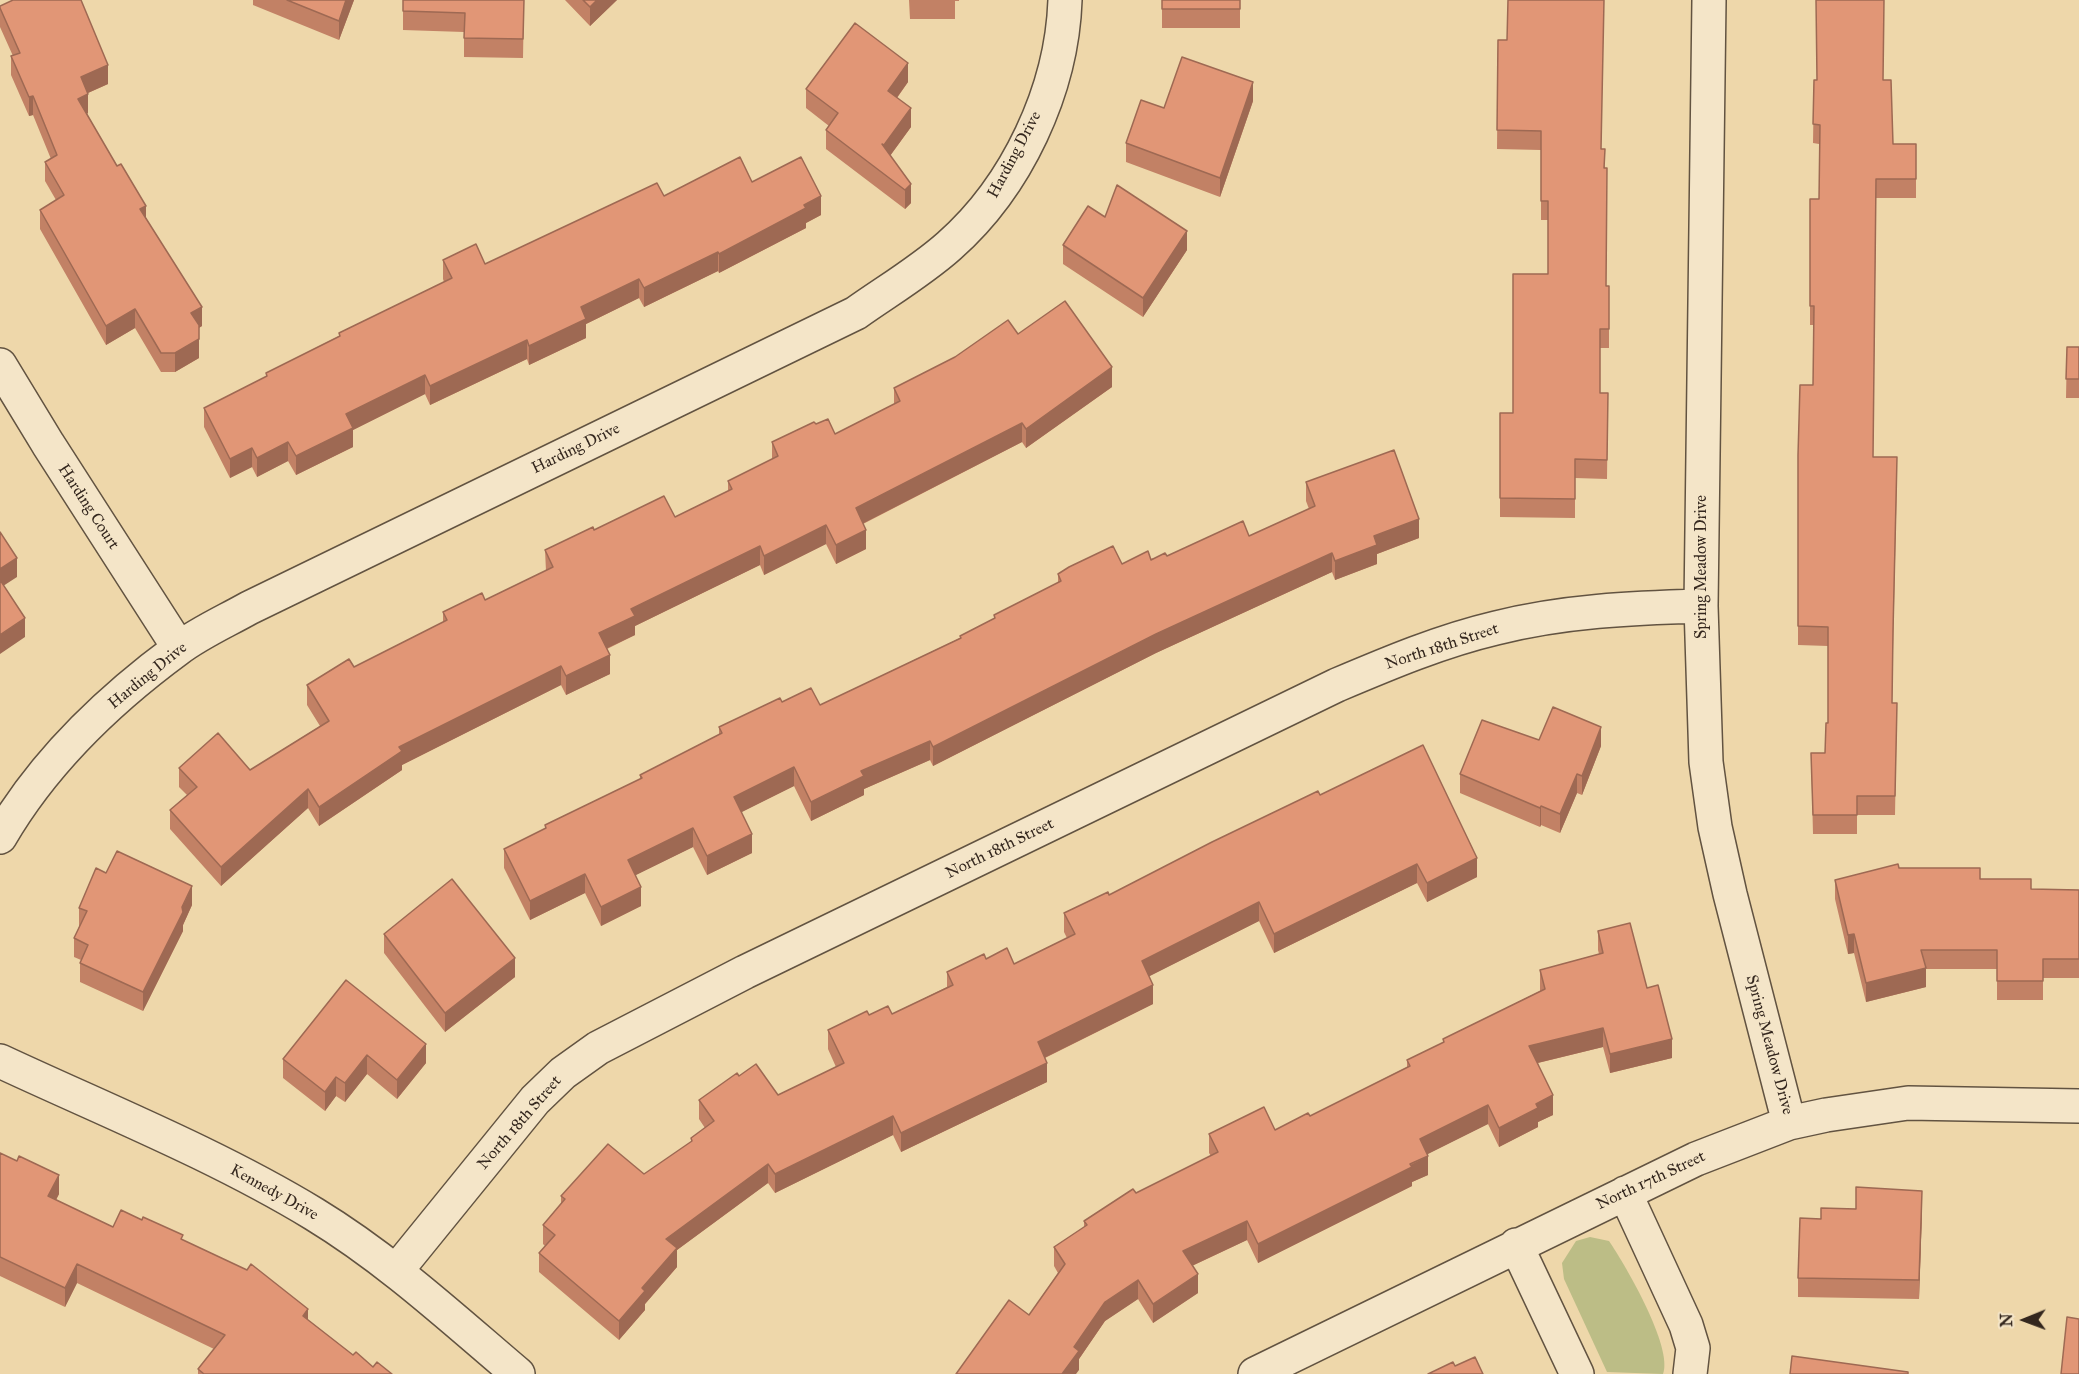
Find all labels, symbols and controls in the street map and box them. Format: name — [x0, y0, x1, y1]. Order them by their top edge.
street label: Harding Drive — [984, 108, 1046, 202]
street label: Harding Drive — [529, 419, 623, 479]
street label: Harding Court — [53, 461, 123, 553]
street label: Spring Meadow Drive — [1692, 495, 1712, 639]
street label: North 18th Street — [1383, 620, 1501, 674]
street label: Harding Drive — [105, 638, 191, 714]
street label: North 18th Street — [943, 815, 1057, 883]
street label: Spring Meadow Drive — [1741, 973, 1797, 1117]
street label: North 18th Street — [474, 1072, 566, 1174]
street label: North 17th Street — [1593, 1147, 1709, 1215]
street label: Kennedy Drive — [227, 1161, 321, 1225]
north arrow — [1995, 1290, 2055, 1350]
text: N — [1997, 1313, 2016, 1327]

